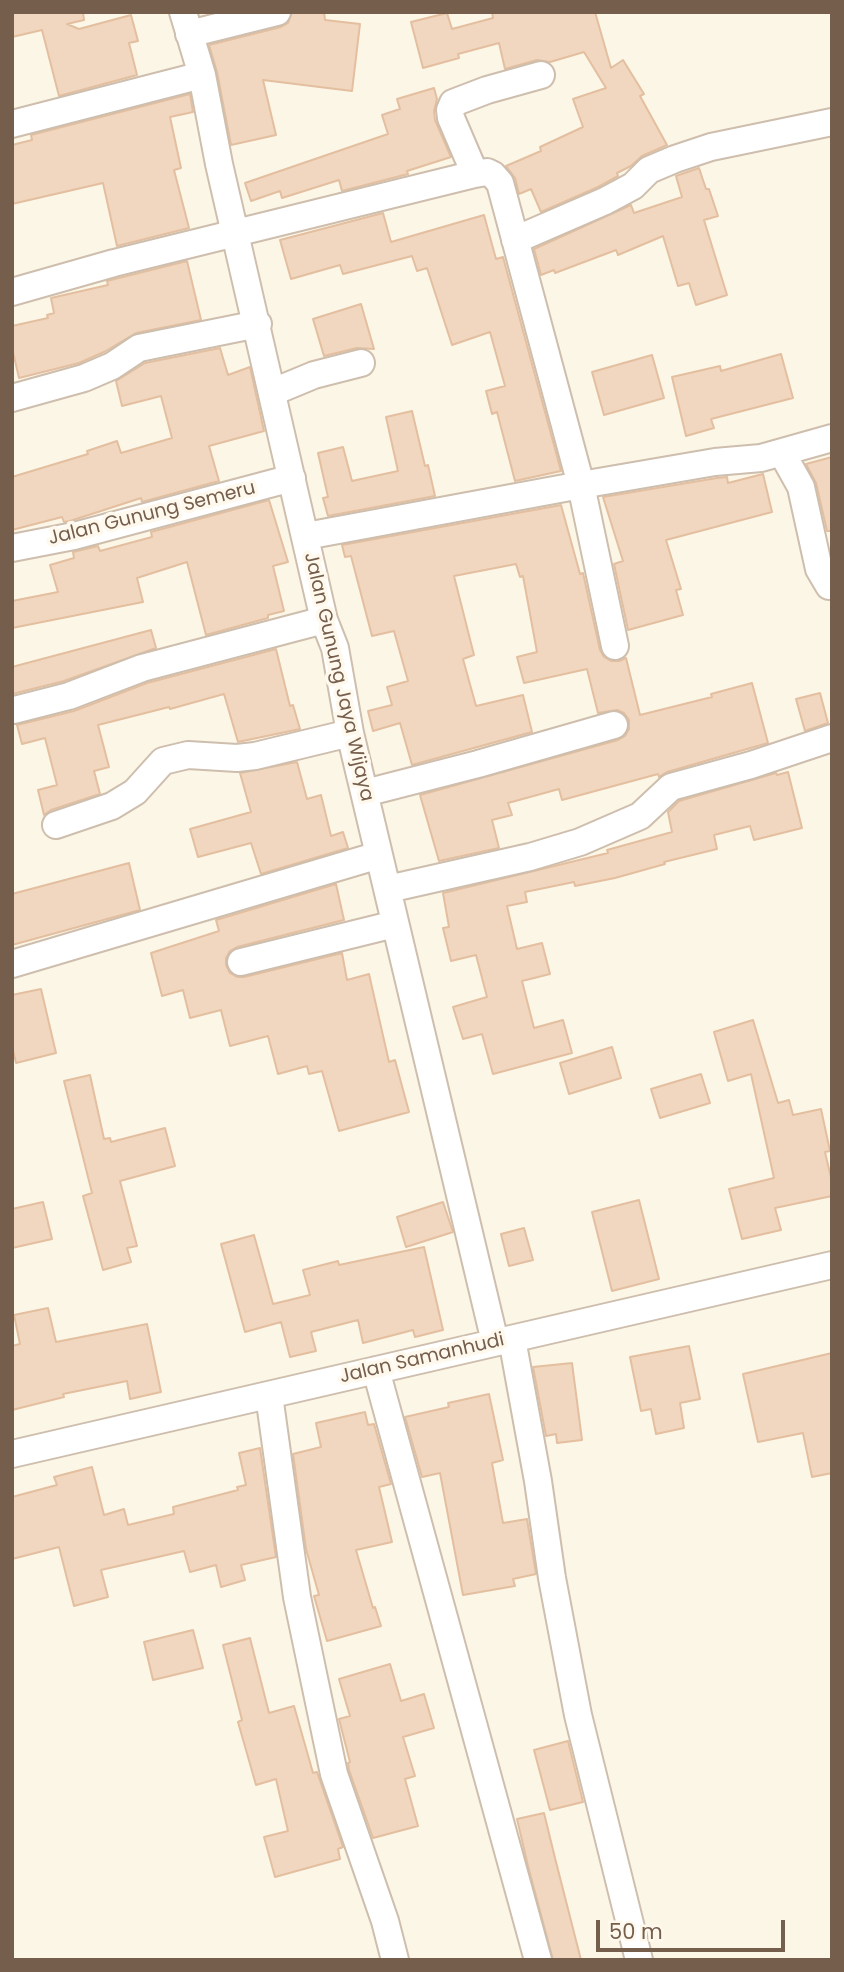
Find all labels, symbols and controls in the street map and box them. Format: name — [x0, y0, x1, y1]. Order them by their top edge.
street label: Jalan Gunung Semeru — [46, 477, 258, 551]
street label: Jalan Gunung Jaya Wijaya — [298, 550, 378, 804]
street label: Jalan Samanhudi — [338, 1329, 506, 1389]
scale bar — [599, 1906, 788, 1950]
text: 50 m — [609, 1917, 663, 1946]

